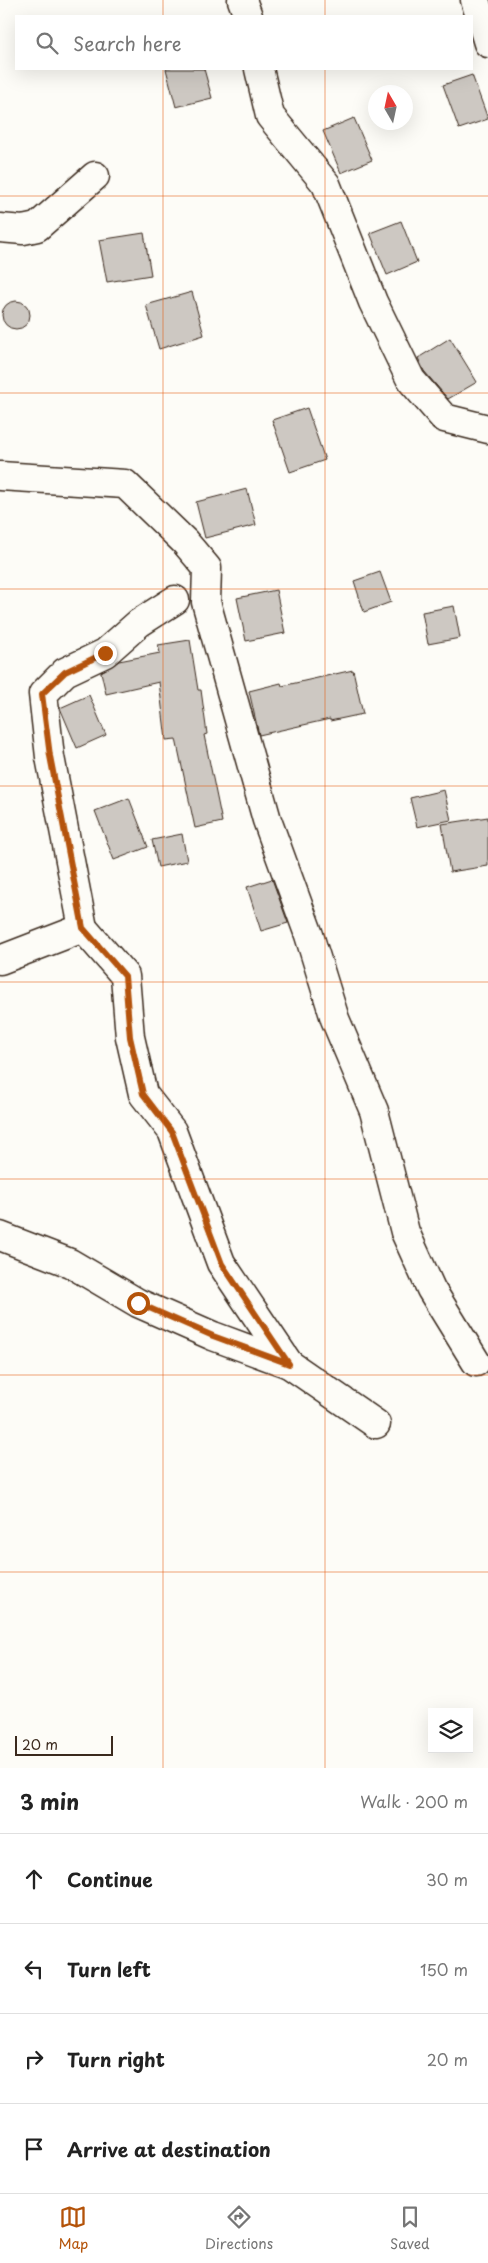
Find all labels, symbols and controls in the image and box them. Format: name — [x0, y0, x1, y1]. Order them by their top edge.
search box — [15, 15, 473, 70]
icon: search — [33, 29, 61, 57]
text: Search here — [73, 29, 182, 57]
north arrow — [368, 85, 413, 130]
route end — [94, 642, 117, 665]
route start — [127, 1292, 150, 1315]
map controls — [428, 1708, 473, 1753]
button: layers — [428, 1708, 473, 1753]
scale bar — [15, 1733, 112, 1756]
text: 20 m — [22, 1734, 58, 1755]
text: 3 min — [20, 1785, 79, 1817]
text: Walk · 200 m — [360, 1789, 468, 1813]
icon: ahead — [20, 1865, 48, 1893]
text: Continue — [67, 1865, 153, 1893]
text: 30 m — [426, 1867, 468, 1891]
icon: left — [20, 1955, 48, 1983]
text: Turn left — [67, 1955, 151, 1983]
text: 150 m — [420, 1957, 468, 1981]
icon: right — [20, 2045, 48, 2073]
text: Turn right — [67, 2045, 165, 2073]
text: 20 m — [427, 2047, 468, 2071]
icon: arrive — [20, 2135, 48, 2163]
text: Arrive at destination — [67, 2135, 271, 2163]
tab: Map — [58, 2203, 88, 2254]
tab: Directions — [205, 2203, 273, 2254]
tab: Saved — [390, 2203, 430, 2254]

